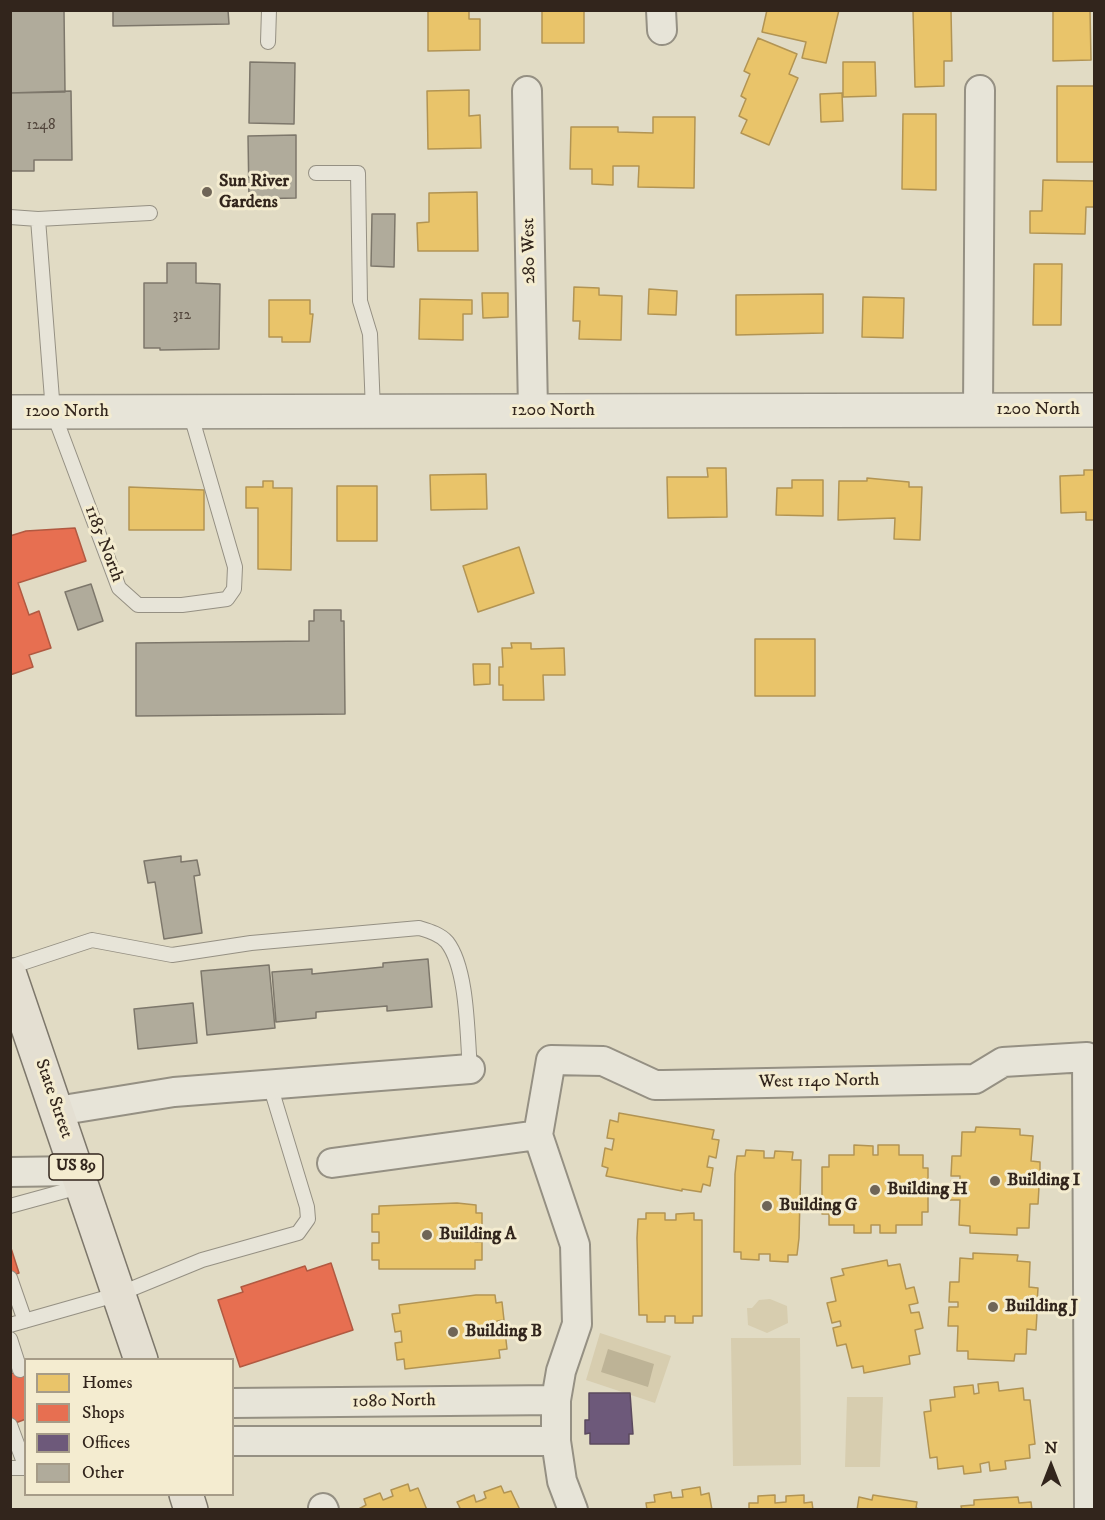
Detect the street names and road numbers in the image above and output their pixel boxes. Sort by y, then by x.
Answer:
street label: 280 West [519,218,541,284]
street label: 1200 North [996,399,1080,421]
street label: 1200 North [511,400,595,422]
street label: 1200 North [25,401,109,423]
street label: 1185 North [79,503,127,585]
street label: State Street [29,1056,77,1142]
street label: West 1140 North [758,1070,880,1094]
road number: US 89 [49,1154,103,1180]
street label: 1080 North [352,1390,436,1414]

